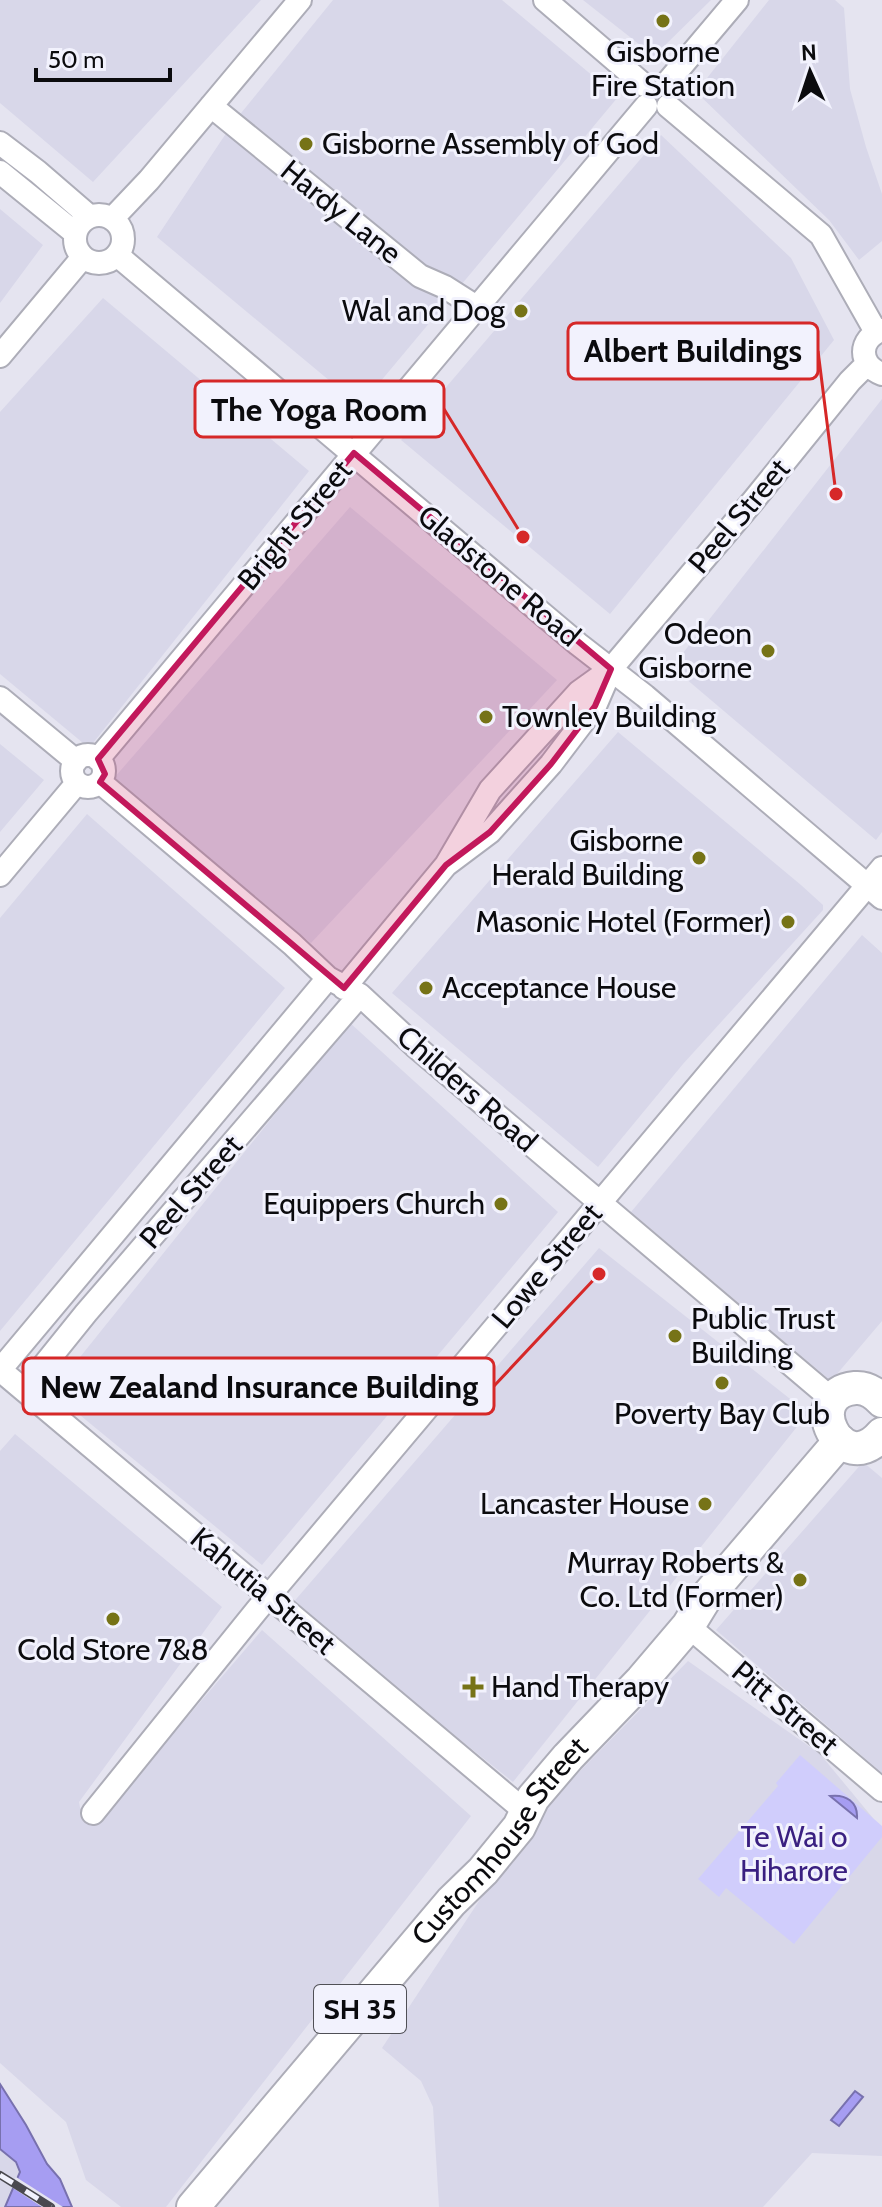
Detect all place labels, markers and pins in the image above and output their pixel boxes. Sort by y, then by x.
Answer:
marker: Gisborne Fire Station [654,12,672,30]
place label: Gisborne Fire Station [591,33,735,104]
place label: Gisborne Assembly of God [322,125,659,162]
marker: Gisborne Assembly of God [297,135,315,153]
place label: Wal and Dog [342,292,506,329]
marker: Wal and Dog [512,302,530,320]
callout: Albert Buildings [568,323,818,379]
callout: The Yoga Room [195,381,444,437]
place label: Odeon Gisborne [638,615,752,686]
marker: Odeon Gisborne [759,642,777,660]
place label: Townley Building [502,698,717,735]
marker: Townley Building [477,708,495,726]
place label: Gisborne Herald Building [491,822,684,893]
marker: Gisborne Herald Building [690,849,708,867]
place label: Masonic Hotel (Former) [476,903,772,940]
marker: Masonic Hotel (Former) [779,913,797,931]
place label: Acceptance House [442,969,676,1006]
marker: Acceptance House [417,979,435,997]
place label: Equippers Church [263,1185,485,1222]
marker: Equippers Church [492,1195,510,1213]
place label: Public Trust Building [691,1300,835,1371]
marker: Public Trust Building [666,1327,684,1345]
callout: New Zealand Insurance Building [23,1358,494,1414]
marker: Poverty Bay Club [713,1374,731,1392]
place label: Poverty Bay Club [614,1395,830,1432]
place label: Lancaster House [480,1485,689,1522]
marker: Lancaster House [696,1495,714,1513]
place label: Murray Roberts & Co. Ltd (Former) [567,1544,784,1615]
marker: Murray Roberts & Co. Ltd (Former) [791,1571,809,1589]
marker: Cold Store 7&8 [104,1610,122,1628]
place label: Cold Store 7&8 [17,1631,209,1668]
place label: Hand Therapy [491,1668,669,1705]
marker: Hand Therapy [462,1676,484,1698]

